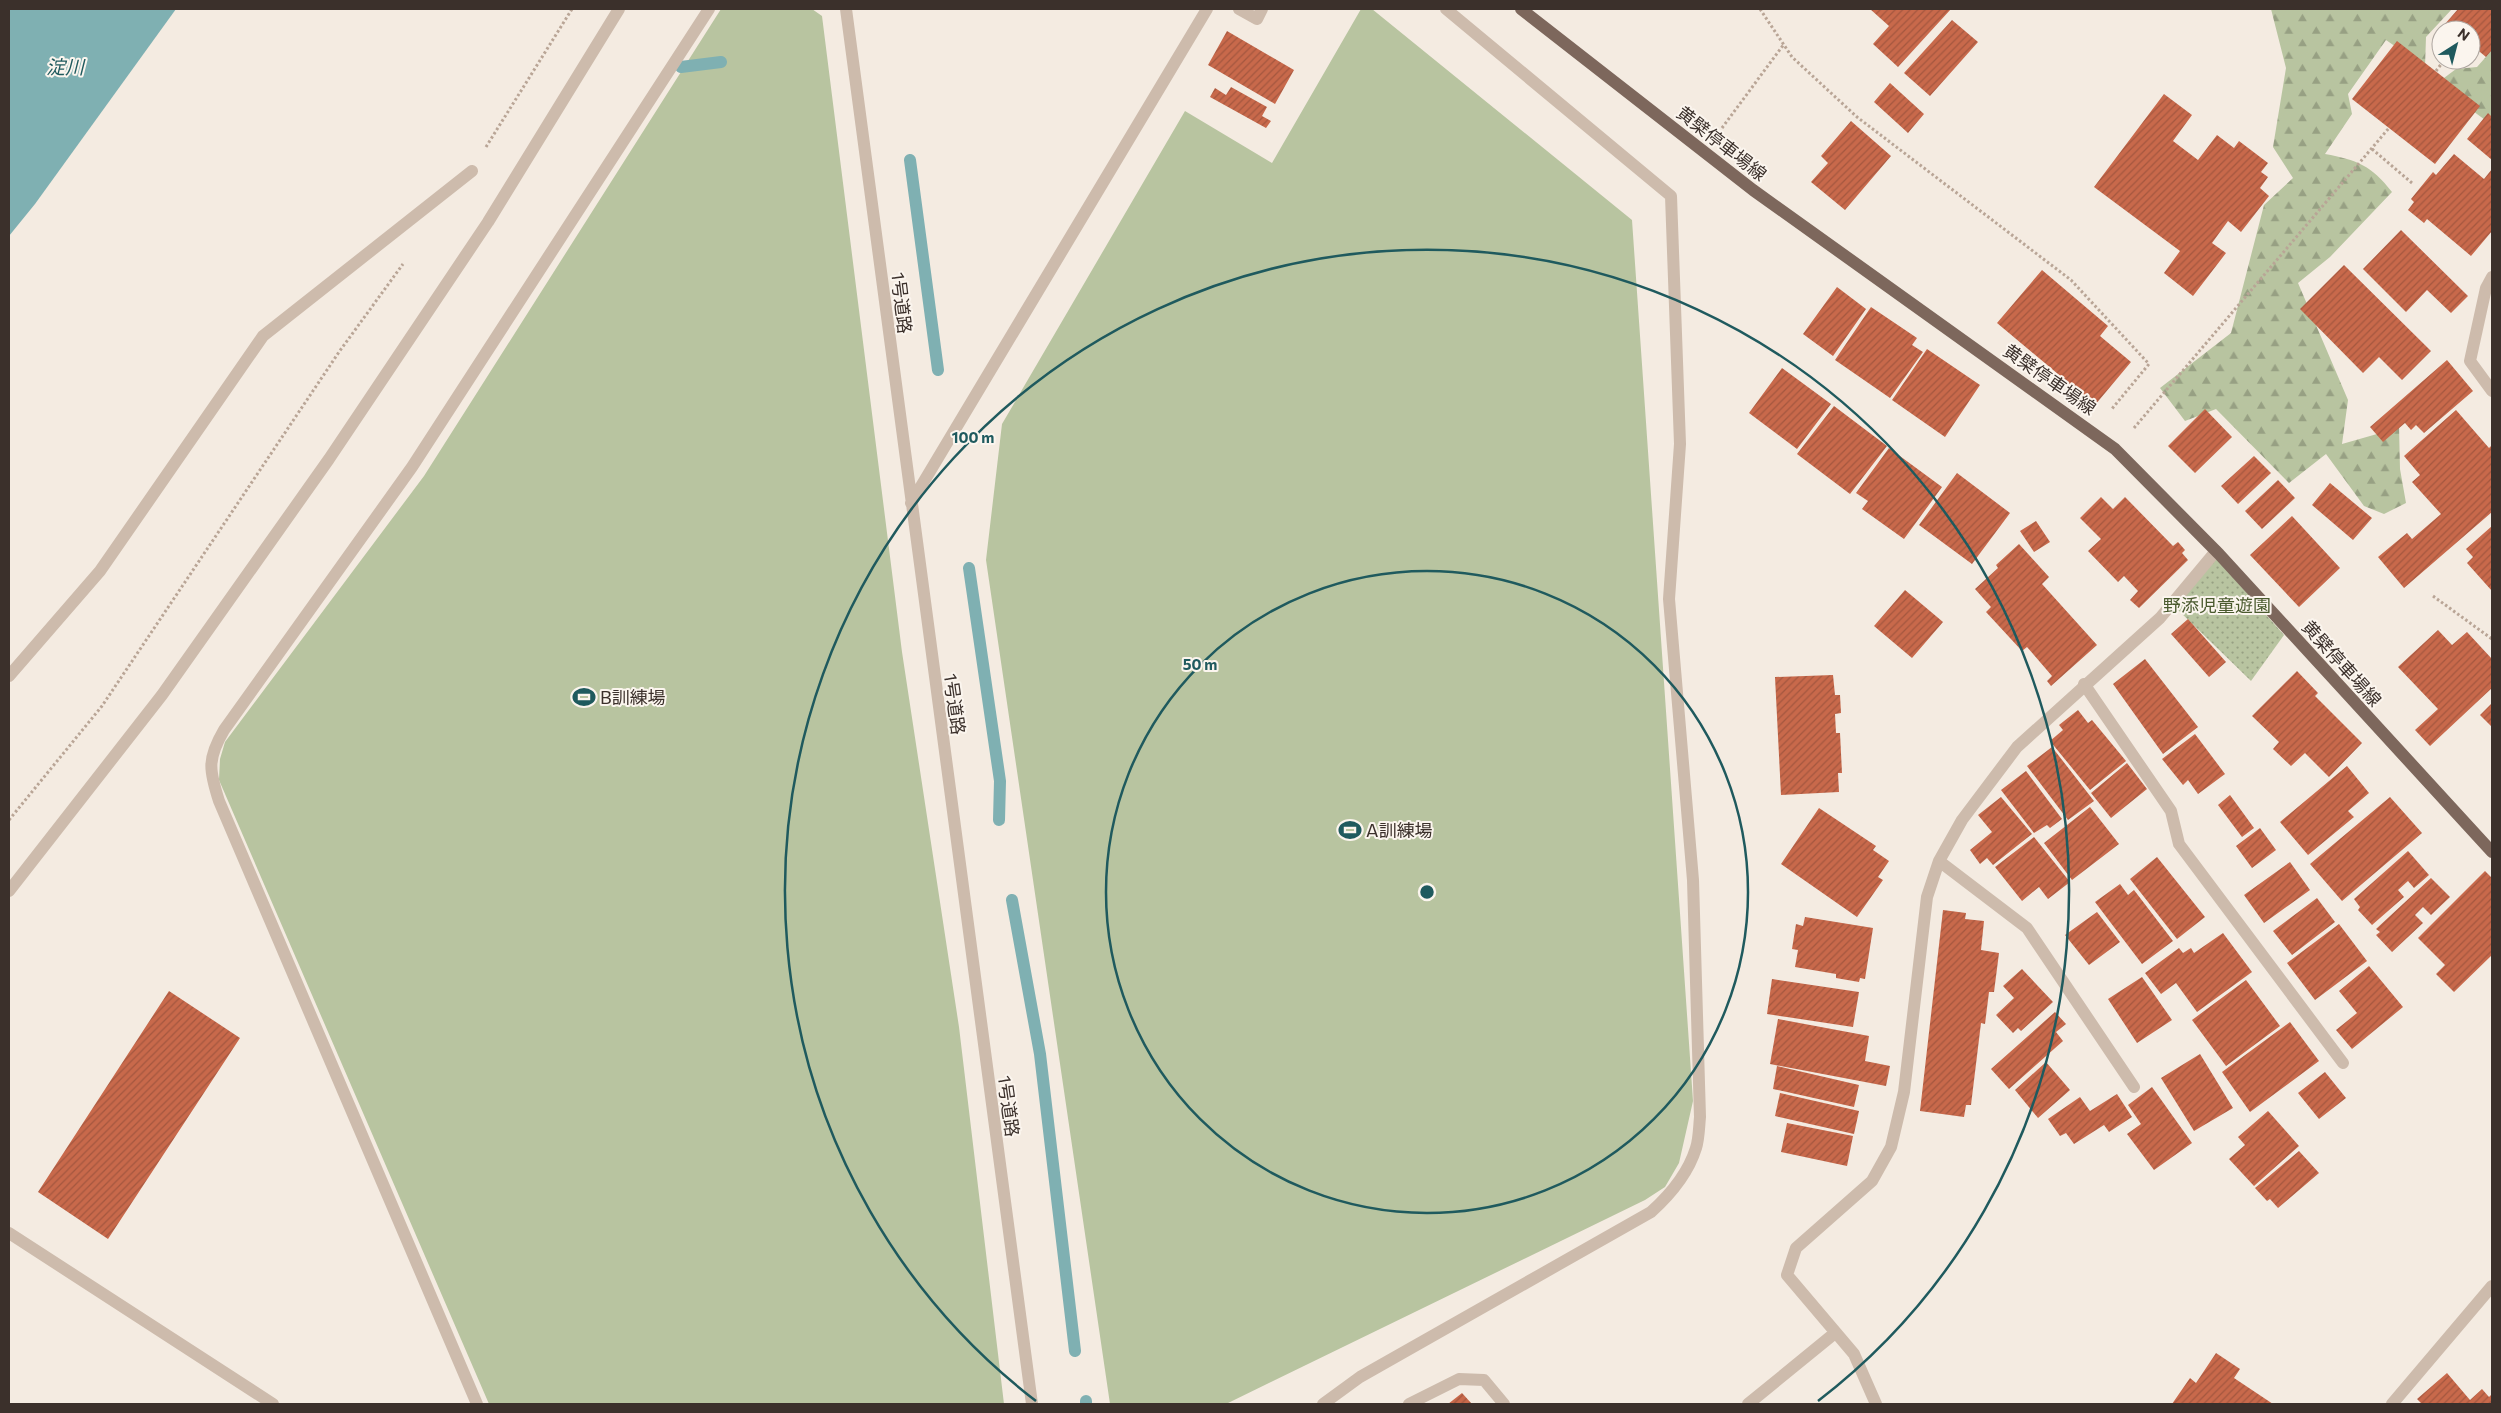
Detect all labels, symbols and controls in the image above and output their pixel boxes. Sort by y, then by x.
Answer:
north arrow [2431,20,2481,70]
text: N [2455,24,2473,44]
water label: 淀川 [46,55,86,78]
street label: 黄檗停車場線 [1673,101,1771,185]
street label: 1号道路 [887,271,917,335]
street label: 黄檗停車場線 [1999,339,2101,419]
text: 100 m [952,428,994,446]
park label: 野添児童遊園 [2163,594,2271,616]
street label: 黄檗停車場線 [2298,616,2386,710]
text: 50 m [1183,655,1217,673]
street label: 1号道路 [940,672,970,736]
sports icon: B訓練場 [571,684,597,710]
place label: B訓練場 [600,686,666,708]
sports icon: A訓練場 [1337,817,1363,843]
place label: A訓練場 [1366,819,1432,841]
centre of rings [1418,883,1436,901]
street label: 1号道路 [994,1074,1024,1138]

